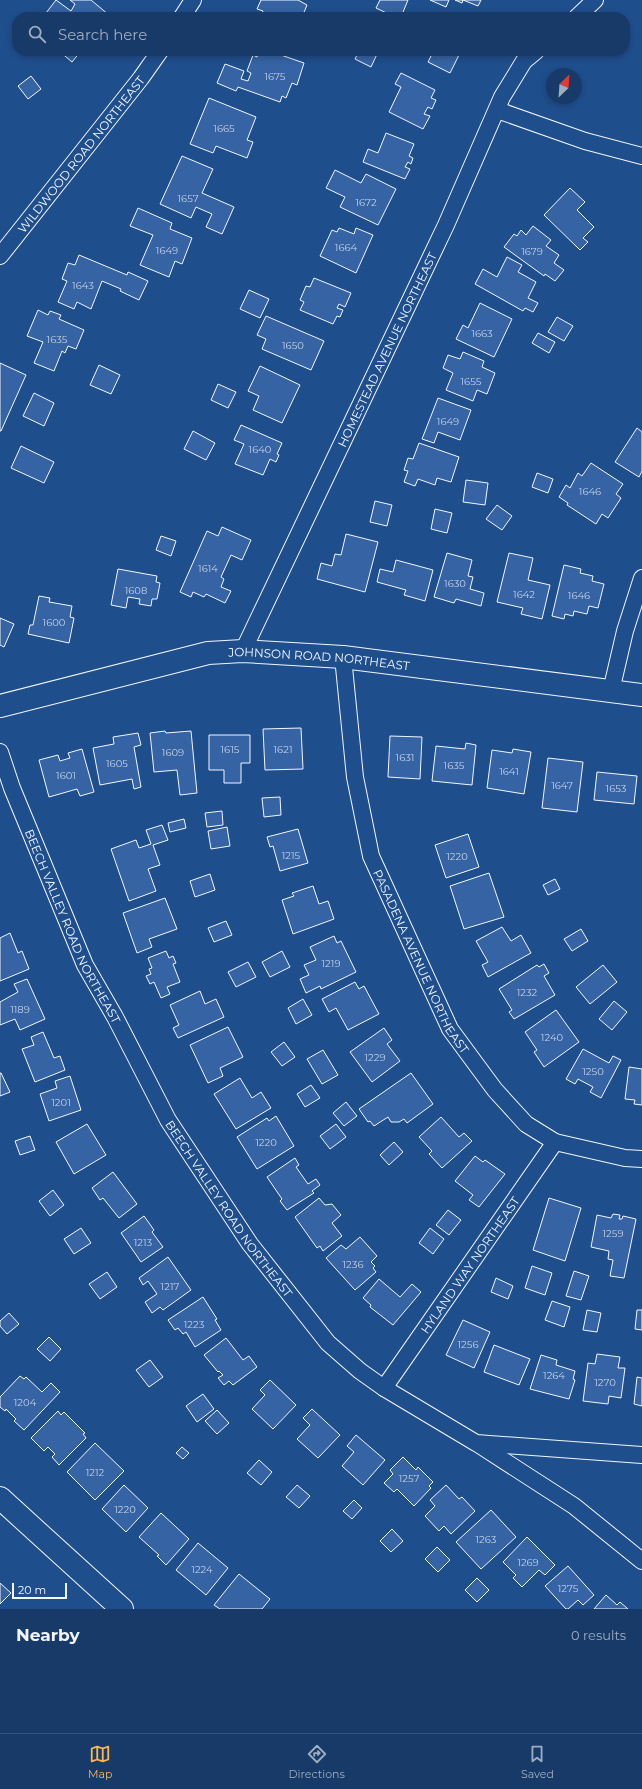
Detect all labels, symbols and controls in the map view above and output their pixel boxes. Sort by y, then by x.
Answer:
search box [12,12,630,56]
icon: search [26,23,48,45]
text: Search here [58,25,147,44]
north arrow [546,68,582,104]
house number: 1675 [265,70,286,83]
street label: WILDWOOD ROAD NORTHEAST [14,73,148,236]
house number: 1665 [213,122,235,135]
house number: 1657 [177,192,199,205]
house number: 1672 [355,196,377,209]
house number: 1664 [335,241,358,254]
house number: 1649 [156,244,178,257]
house number: 1679 [521,245,543,258]
street label: HOMESTEAD AVENUE NORTHEAST [334,250,440,449]
house number: 1643 [72,279,94,292]
house number: 1663 [471,327,493,340]
house number: 1635 [47,333,68,346]
house number: 1650 [282,339,304,352]
house number: 1655 [461,375,482,388]
house number: 1649 [437,415,459,428]
house number: 1640 [249,443,272,456]
house number: 1646 [579,485,601,498]
house number: 1614 [198,562,218,575]
house number: 1630 [444,577,466,590]
house number: 1608 [125,584,147,597]
house number: 1642 [513,588,535,601]
house number: 1646 [568,589,590,602]
house number: 1600 [43,616,66,629]
street label: JOHNSON ROAD NORTHEAST [227,643,411,673]
house number: 1615 [221,743,240,756]
house number: 1621 [274,743,293,756]
house number: 1609 [162,746,184,759]
house number: 1631 [396,751,414,764]
house number: 1605 [106,757,128,770]
house number: 1635 [444,759,465,772]
house number: 1641 [499,765,519,778]
house number: 1601 [56,769,76,782]
house number: 1647 [551,779,573,792]
house number: 1653 [606,782,627,795]
street label: BEECH VALLEY ROAD NORTHEAST [22,827,124,1026]
house number: 1215 [282,849,301,862]
house number: 1220 [446,850,468,863]
street label: PASADENA AVENUE NORTHEAST [371,867,473,1056]
house number: 1219 [322,957,341,970]
house number: 1232 [517,986,538,999]
house number: 1189 [10,1003,30,1016]
house number: 1240 [541,1031,564,1044]
house number: 1229 [364,1051,386,1064]
house number: 1250 [582,1065,604,1078]
house number: 1201 [51,1096,71,1109]
street label: BEECH VALLEY ROAD NORTHEAST [163,1117,296,1300]
house number: 1220 [255,1136,277,1149]
street label: HYLAND WAY NORTHEAST [417,1193,522,1336]
house number: 1259 [602,1227,624,1240]
house number: 1213 [134,1236,153,1249]
house number: 1236 [342,1258,364,1271]
house number: 1217 [161,1280,180,1293]
house number: 1223 [184,1318,205,1331]
house number: 1256 [457,1338,479,1351]
house number: 1264 [543,1369,565,1382]
house number: 1270 [594,1376,616,1389]
house number: 1204 [14,1396,37,1409]
house number: 1212 [86,1466,105,1479]
house number: 1257 [399,1472,419,1485]
house number: 1220 [114,1503,136,1516]
house number: 1263 [476,1533,497,1546]
house number: 1269 [517,1556,539,1569]
house number: 1224 [191,1563,213,1576]
scale bar [12,1581,67,1600]
house number: 1275 [558,1582,579,1595]
text: 20 m [18,1583,46,1597]
text: Nearby [16,1625,80,1645]
text: 0 results [571,1627,626,1643]
tab: Map [88,1743,112,1781]
tab: Directions [289,1743,345,1781]
tab: Saved [521,1743,554,1781]

